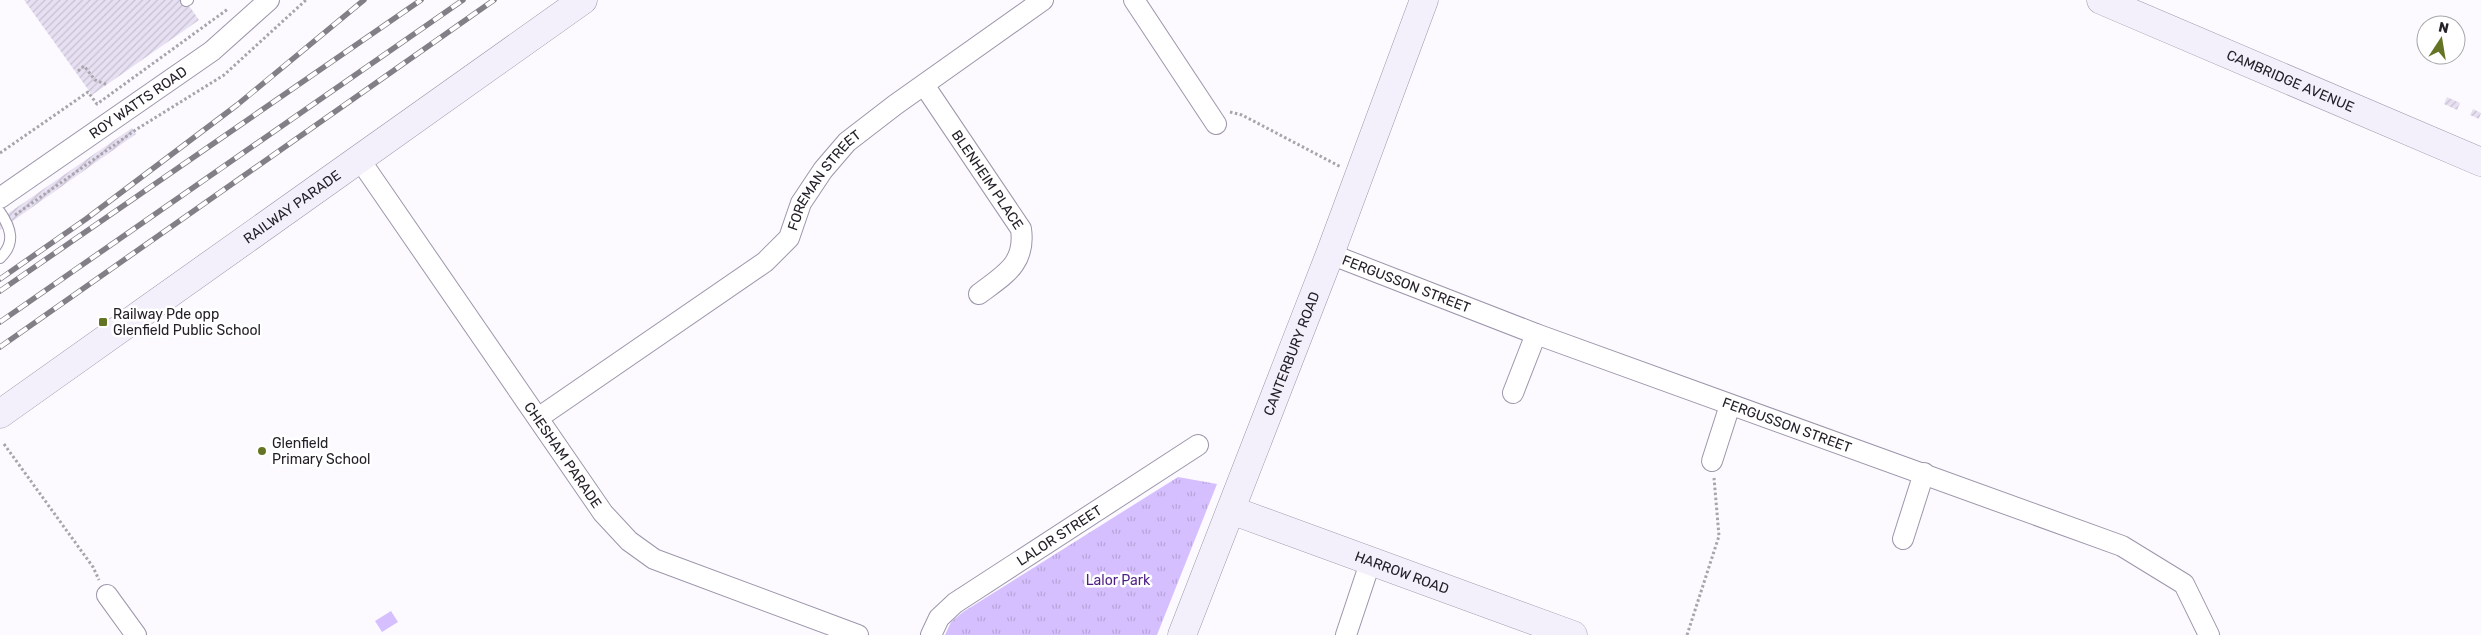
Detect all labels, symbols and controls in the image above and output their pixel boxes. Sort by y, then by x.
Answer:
north arrow [2416,15,2466,65]
text: N [2437,18,2450,37]
street label: CAMBRIDGE AVENUE [2224,47,2357,116]
street label: ROY WATTS ROAD [86,63,190,142]
street label: FOREMAN STREET [784,126,864,233]
street label: BLENHEIM PLACE [948,127,1027,233]
street label: RAILWAY PARADE [240,167,344,248]
street label: FERGUSSON STREET [1340,252,1473,317]
street label: CANTERBURY ROAD [1260,289,1324,418]
place label: Railway Pde opp Glenfield Public School [113,306,261,339]
marker: Railway Pde opp Glenfield Public School [97,316,109,328]
street label: FERGUSSON STREET [1720,394,1854,456]
street label: CHESHAM PARADE [520,399,605,511]
place label: Glenfield Primary School [272,435,370,468]
marker: Glenfield Primary School [256,445,268,457]
street label: LALOR STREET [1014,502,1105,570]
street label: HARROW ROAD [1352,548,1451,598]
park label: Lalor Park [1086,572,1151,589]

